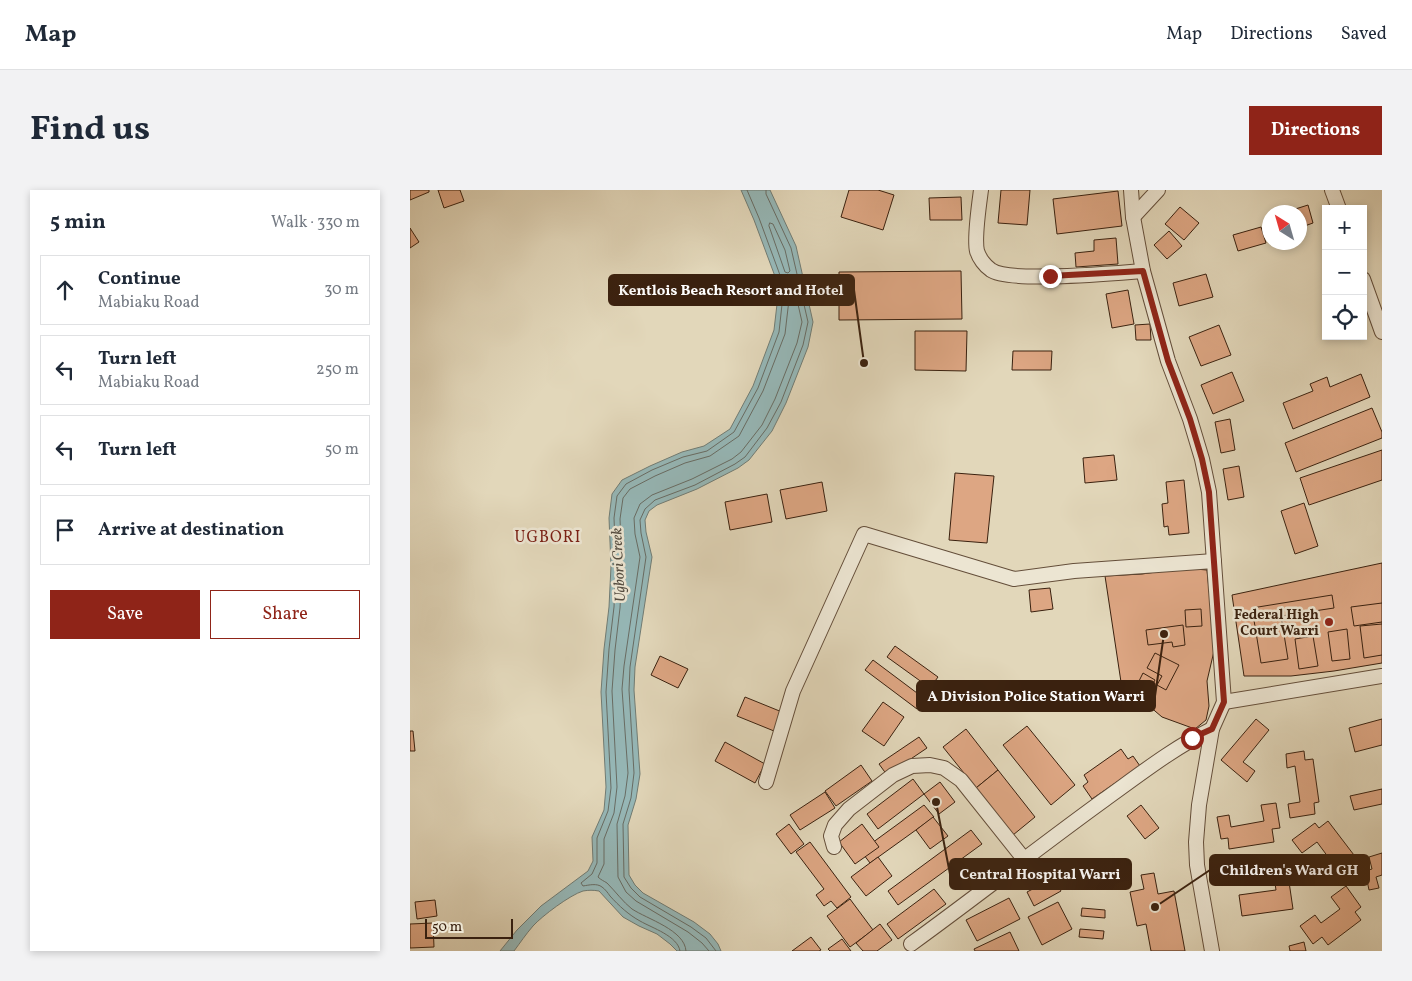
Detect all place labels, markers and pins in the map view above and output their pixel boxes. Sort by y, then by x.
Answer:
callout: Kentlois Beach Resort and Hotel [609,275,854,305]
place label: Federal High Court Warri [1234,606,1319,641]
marker: Federal High Court Warri [1323,616,1335,628]
callout: A Division Police Station Warri [917,681,1155,711]
callout: Children's Ward GH [1210,855,1369,885]
callout: Central Hospital Warri [950,859,1131,889]

